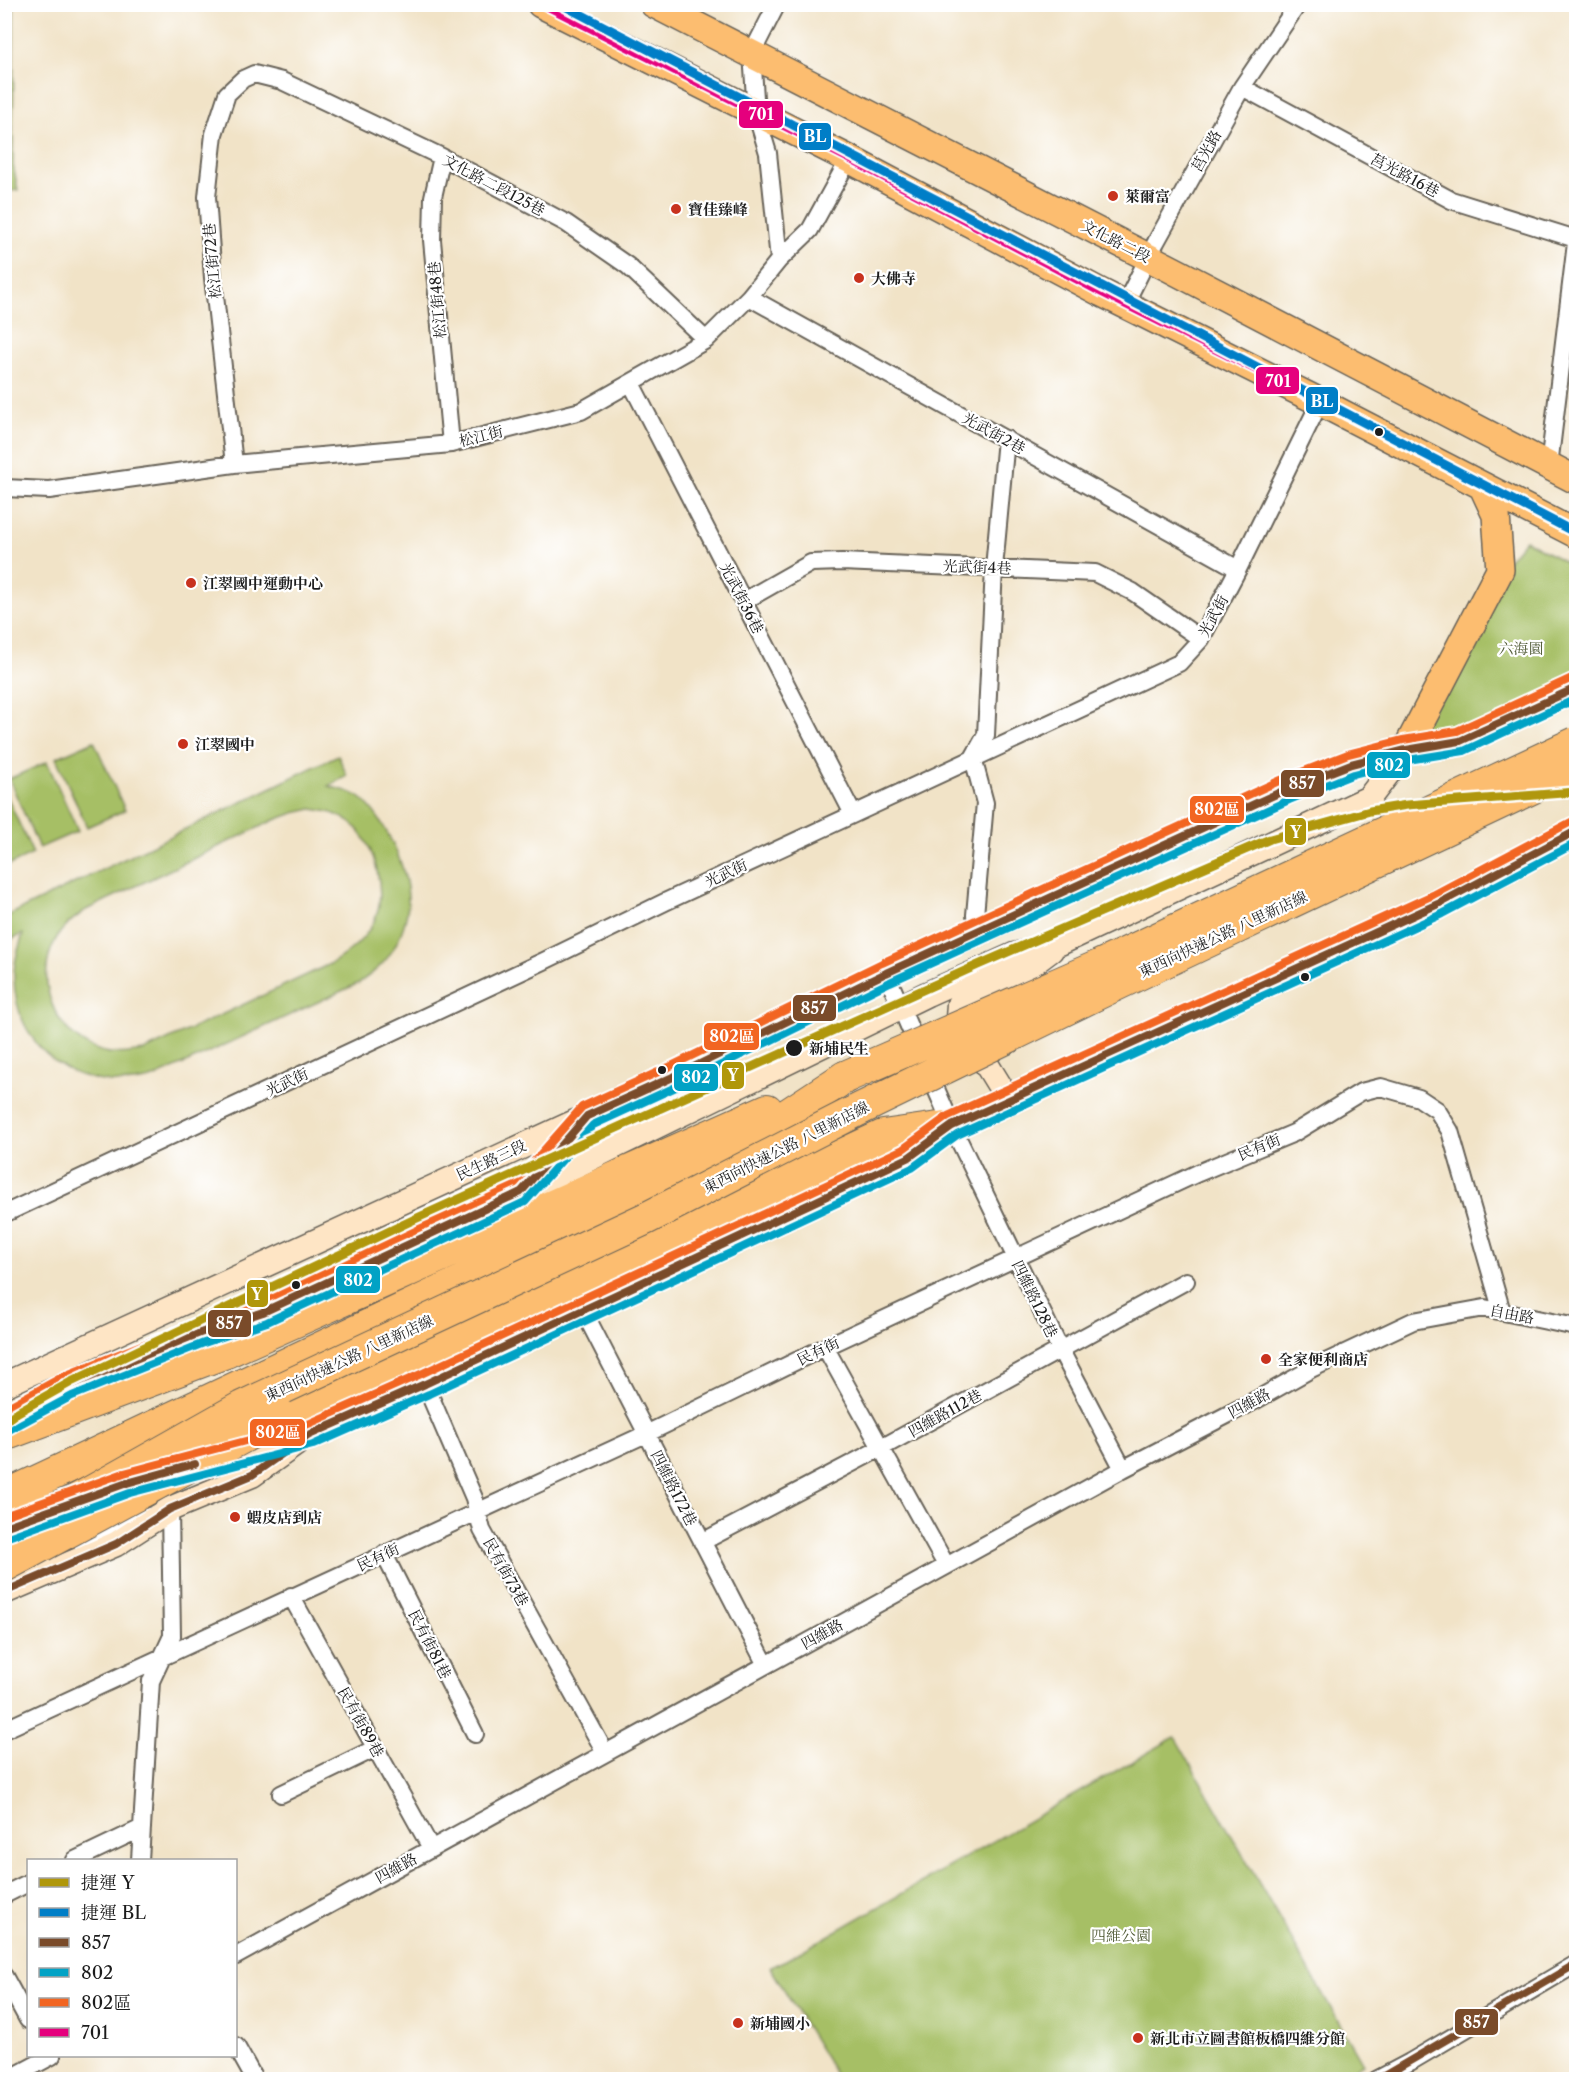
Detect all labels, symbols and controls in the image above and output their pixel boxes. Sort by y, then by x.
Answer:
line badge: 701 [738,100,784,129]
text: 701 [748,104,775,124]
line badge: BL [798,122,832,151]
text: BL [804,126,826,146]
street label: 莒光路 [1187,127,1225,175]
street label: 莒光路16巷 [1367,149,1443,201]
street label: 文化路二段125巷 [440,150,548,220]
place label: 萊爾富 [1125,187,1170,206]
marker: 萊爾富 [1106,189,1120,203]
place label: 寶佳臻峰 [688,200,748,219]
marker: 寶佳臻峰 [669,202,683,216]
street label: 文化路二段 [1078,216,1154,266]
street label: 松江街72巷 [199,222,225,300]
street label: 松江街48巷 [424,261,450,339]
place label: 大佛寺 [871,269,916,288]
marker: 大佛寺 [852,271,866,285]
line badge: 701 [1255,366,1300,395]
text: 701 [1265,371,1292,391]
line badge: BL [1305,386,1339,415]
text: BL [1311,391,1333,411]
street label: 光武街2巷 [959,408,1029,458]
street label: 松江街 [457,421,505,451]
unlabelled marker [1373,426,1385,438]
street label: 光武街4巷 [942,556,1012,578]
street label: 光武街36巷 [716,559,768,637]
place label: 江翠國中運動中心 [203,574,323,593]
marker: 江翠國中運動中心 [184,576,198,590]
street label: 光武街 [1194,592,1232,640]
park label: 六海園 [1498,639,1544,658]
place label: 江翠國中 [195,735,255,754]
marker: 江翠國中 [176,737,190,751]
line badge: 802 [1366,751,1411,779]
text: 802 [1374,755,1404,775]
line badge: 857 [1280,769,1325,798]
text: 857 [1288,773,1316,793]
line badge: 802區 [1189,795,1245,824]
text: 802區 [1194,799,1240,819]
line badge: Y [1284,817,1307,846]
text: Y [1289,822,1303,842]
street label: 光武街 [702,855,750,891]
street label: 東西向快速公路 八里新店線 [1136,887,1310,981]
unlabelled marker [1299,971,1311,983]
line badge: 857 [792,994,837,1022]
text: 857 [800,998,828,1018]
line badge: 802區 [703,1022,760,1051]
text: 802區 [709,1026,755,1046]
marker: 新埔民生 [784,1038,804,1058]
place label: 新埔民生 [809,1039,869,1058]
line badge: Y [721,1061,745,1090]
line badge: 802 [673,1063,719,1092]
street label: 光武街 [263,1064,311,1100]
unlabelled marker [656,1064,668,1076]
text: Y [726,1065,740,1085]
text: 802 [681,1067,711,1087]
street label: 東西向快速公路 八里新店線 [700,1097,872,1197]
street label: 民有街 [1235,1129,1283,1165]
street label: 民生路三段 [453,1136,529,1184]
street label: 四維路128巷 [1008,1257,1062,1341]
line badge: 802 [335,1265,381,1294]
text: 802 [343,1270,373,1290]
line badge: Y [246,1279,269,1308]
unlabelled marker [290,1279,302,1291]
text: Y [250,1284,264,1304]
street label: 自由路 [1488,1300,1536,1328]
line badge: 857 [207,1309,252,1338]
street label: 東西向快速公路 八里新店線 [262,1311,436,1405]
text: 857 [215,1313,243,1333]
street label: 民有街 [794,1333,842,1369]
place label: 全家便利商店 [1278,1350,1368,1369]
marker: 全家便利商店 [1259,1352,1273,1366]
street label: 四維路 [1225,1384,1273,1422]
street label: 四維路112巷 [905,1385,985,1441]
line badge: 802區 [249,1418,306,1447]
text: 802區 [255,1422,301,1442]
street label: 四維路172巷 [647,1447,701,1529]
place label: 蝦皮店到店 [247,1508,322,1527]
marker: 蝦皮店到店 [228,1510,242,1524]
street label: 民有街73巷 [479,1534,533,1610]
street label: 民有街 [354,1539,402,1575]
street label: 民有街81巷 [404,1606,456,1682]
street label: 四維路 [798,1615,846,1653]
street label: 民有街89巷 [334,1683,388,1761]
street label: 四維路 [372,1849,420,1887]
legend [27,1859,237,2057]
text: 捷運 Y [81,1872,136,1894]
text: 捷運 BL [81,1902,146,1924]
park label: 四維公園 [1091,1926,1151,1945]
text: 857 [81,1932,110,1954]
text: 802 [81,1962,113,1984]
text: 802區 [81,1992,131,2014]
line badge: 857 [1454,2008,1499,2036]
text: 857 [1462,2012,1490,2032]
place label: 新埔國小 [750,2014,810,2033]
marker: 新埔國小 [731,2016,745,2030]
text: 701 [81,2022,109,2044]
place label: 新北市立圖書館板橋四維分館 [1150,2029,1345,2048]
marker: 新北市立圖書館板橋四維分館 [1131,2031,1145,2045]

